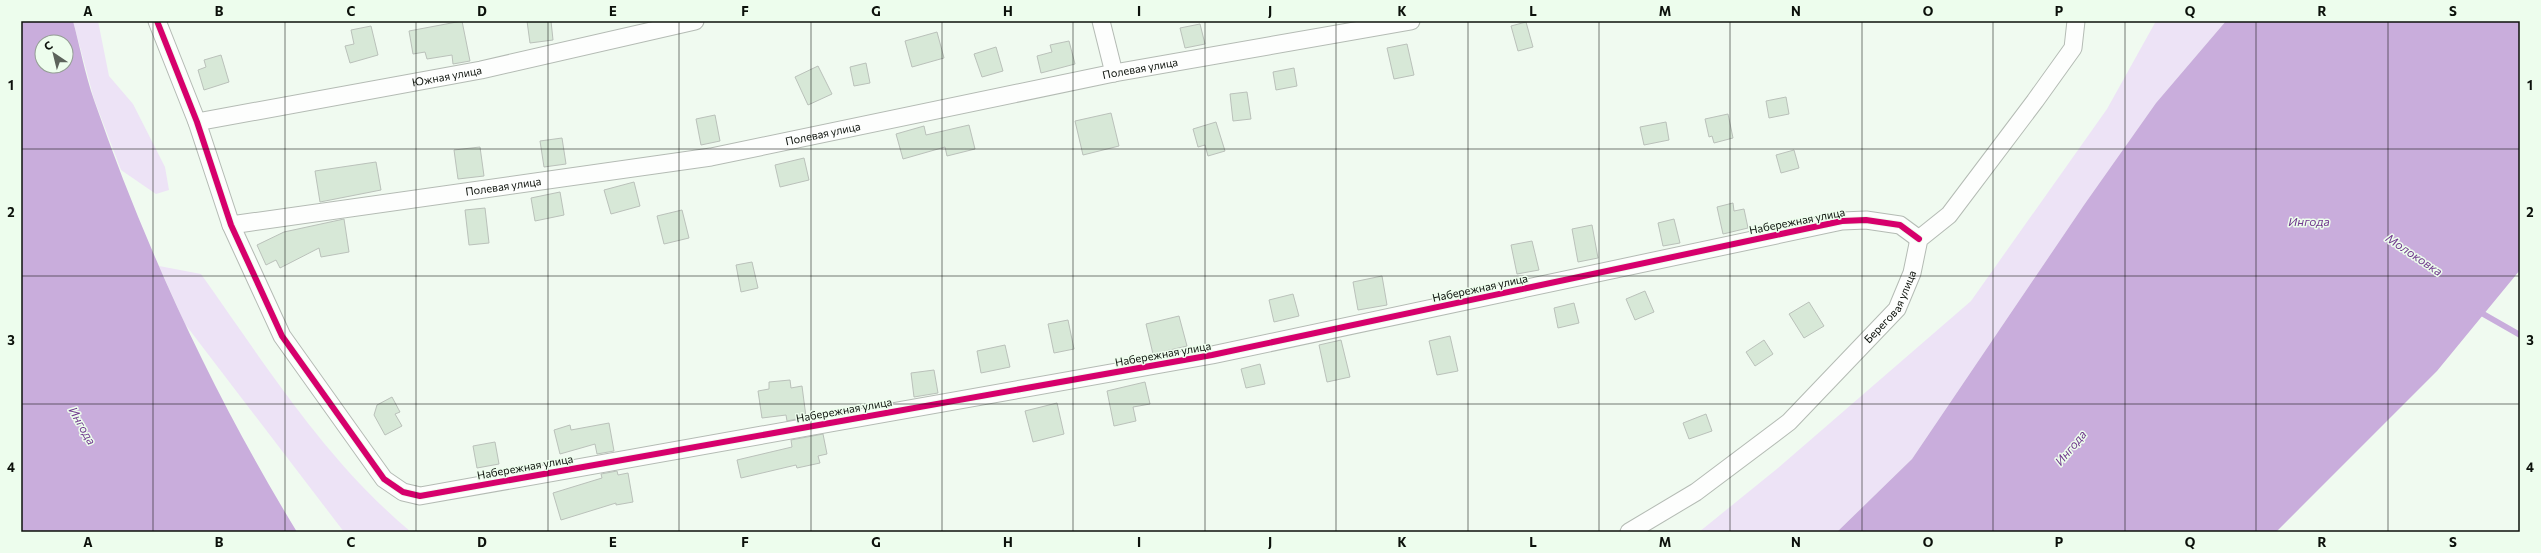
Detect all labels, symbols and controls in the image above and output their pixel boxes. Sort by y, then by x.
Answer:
text: A [83,3,93,19]
text: B [215,3,224,19]
text: C [347,3,356,19]
text: D [477,3,487,19]
text: E [609,3,617,19]
text: F [741,3,749,19]
text: G [871,3,881,19]
text: H [1003,3,1013,19]
text: I [1137,3,1141,19]
text: J [1268,3,1272,19]
text: K [1397,3,1407,19]
text: L [1529,3,1537,19]
text: M [1659,3,1671,19]
text: N [1791,3,1801,19]
text: O [1923,3,1934,19]
text: P [2055,3,2064,19]
text: Q [2185,3,2196,19]
text: R [2318,3,2327,19]
text: S [2449,3,2457,19]
north arrow [34,34,74,74]
text: С [41,38,55,53]
street label: Полевая улица [1101,55,1179,81]
street label: Южная улица [411,63,483,89]
text: 1 [8,77,14,93]
text: 1 [2527,77,2533,93]
street label: Полевая улица [784,119,861,147]
street label: Полевая улица [464,174,542,198]
text: 2 [7,204,15,220]
text: 2 [2526,204,2534,220]
street label: Набережная улица [1748,205,1846,236]
water label: Ингода [2288,214,2330,228]
water label: Молоковка [2384,230,2445,278]
street label: Береговая улица [1861,268,1918,345]
street label: Набережная улица [1431,271,1529,304]
text: 3 [7,332,15,348]
text: 3 [2526,332,2534,348]
street label: Набережная улица [1114,339,1212,368]
street label: Набережная улица [795,395,893,424]
water label: Ингода [66,404,99,447]
water label: Ингода [2052,427,2089,468]
street label: Набережная улица [476,452,574,481]
text: 4 [7,459,15,475]
text: 4 [2526,459,2534,475]
text: A [83,534,93,550]
text: B [215,534,224,550]
text: C [347,534,356,550]
text: D [477,534,487,550]
text: E [609,534,617,550]
text: F [741,534,749,550]
text: G [871,534,881,550]
text: H [1003,534,1013,550]
text: I [1137,534,1141,550]
text: J [1268,534,1272,550]
text: K [1397,534,1407,550]
text: L [1529,534,1537,550]
text: M [1659,534,1671,550]
text: N [1791,534,1801,550]
text: O [1923,534,1934,550]
text: P [2055,534,2064,550]
text: Q [2185,534,2196,550]
text: R [2318,534,2327,550]
text: S [2449,534,2457,550]

